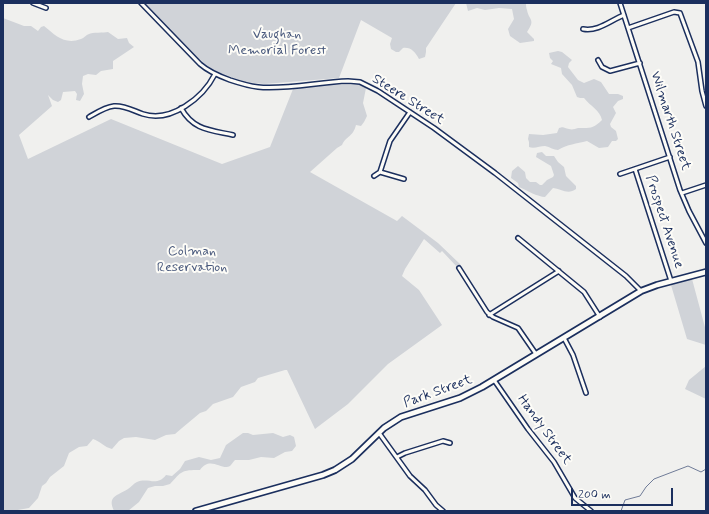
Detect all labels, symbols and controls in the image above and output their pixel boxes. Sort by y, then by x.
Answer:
park label: Vaughan Memorial Forest [228,27,326,60]
street label: Wilmarth Street [646,69,694,173]
street label: Steere Street [369,71,447,129]
street label: Prospect Avenue [641,173,687,271]
park label: Colman Reservation [157,244,227,276]
street label: Park Street [401,372,475,412]
street label: Handy Street [513,392,575,468]
scale bar [573,480,675,506]
text: 200 m [578,487,611,503]

